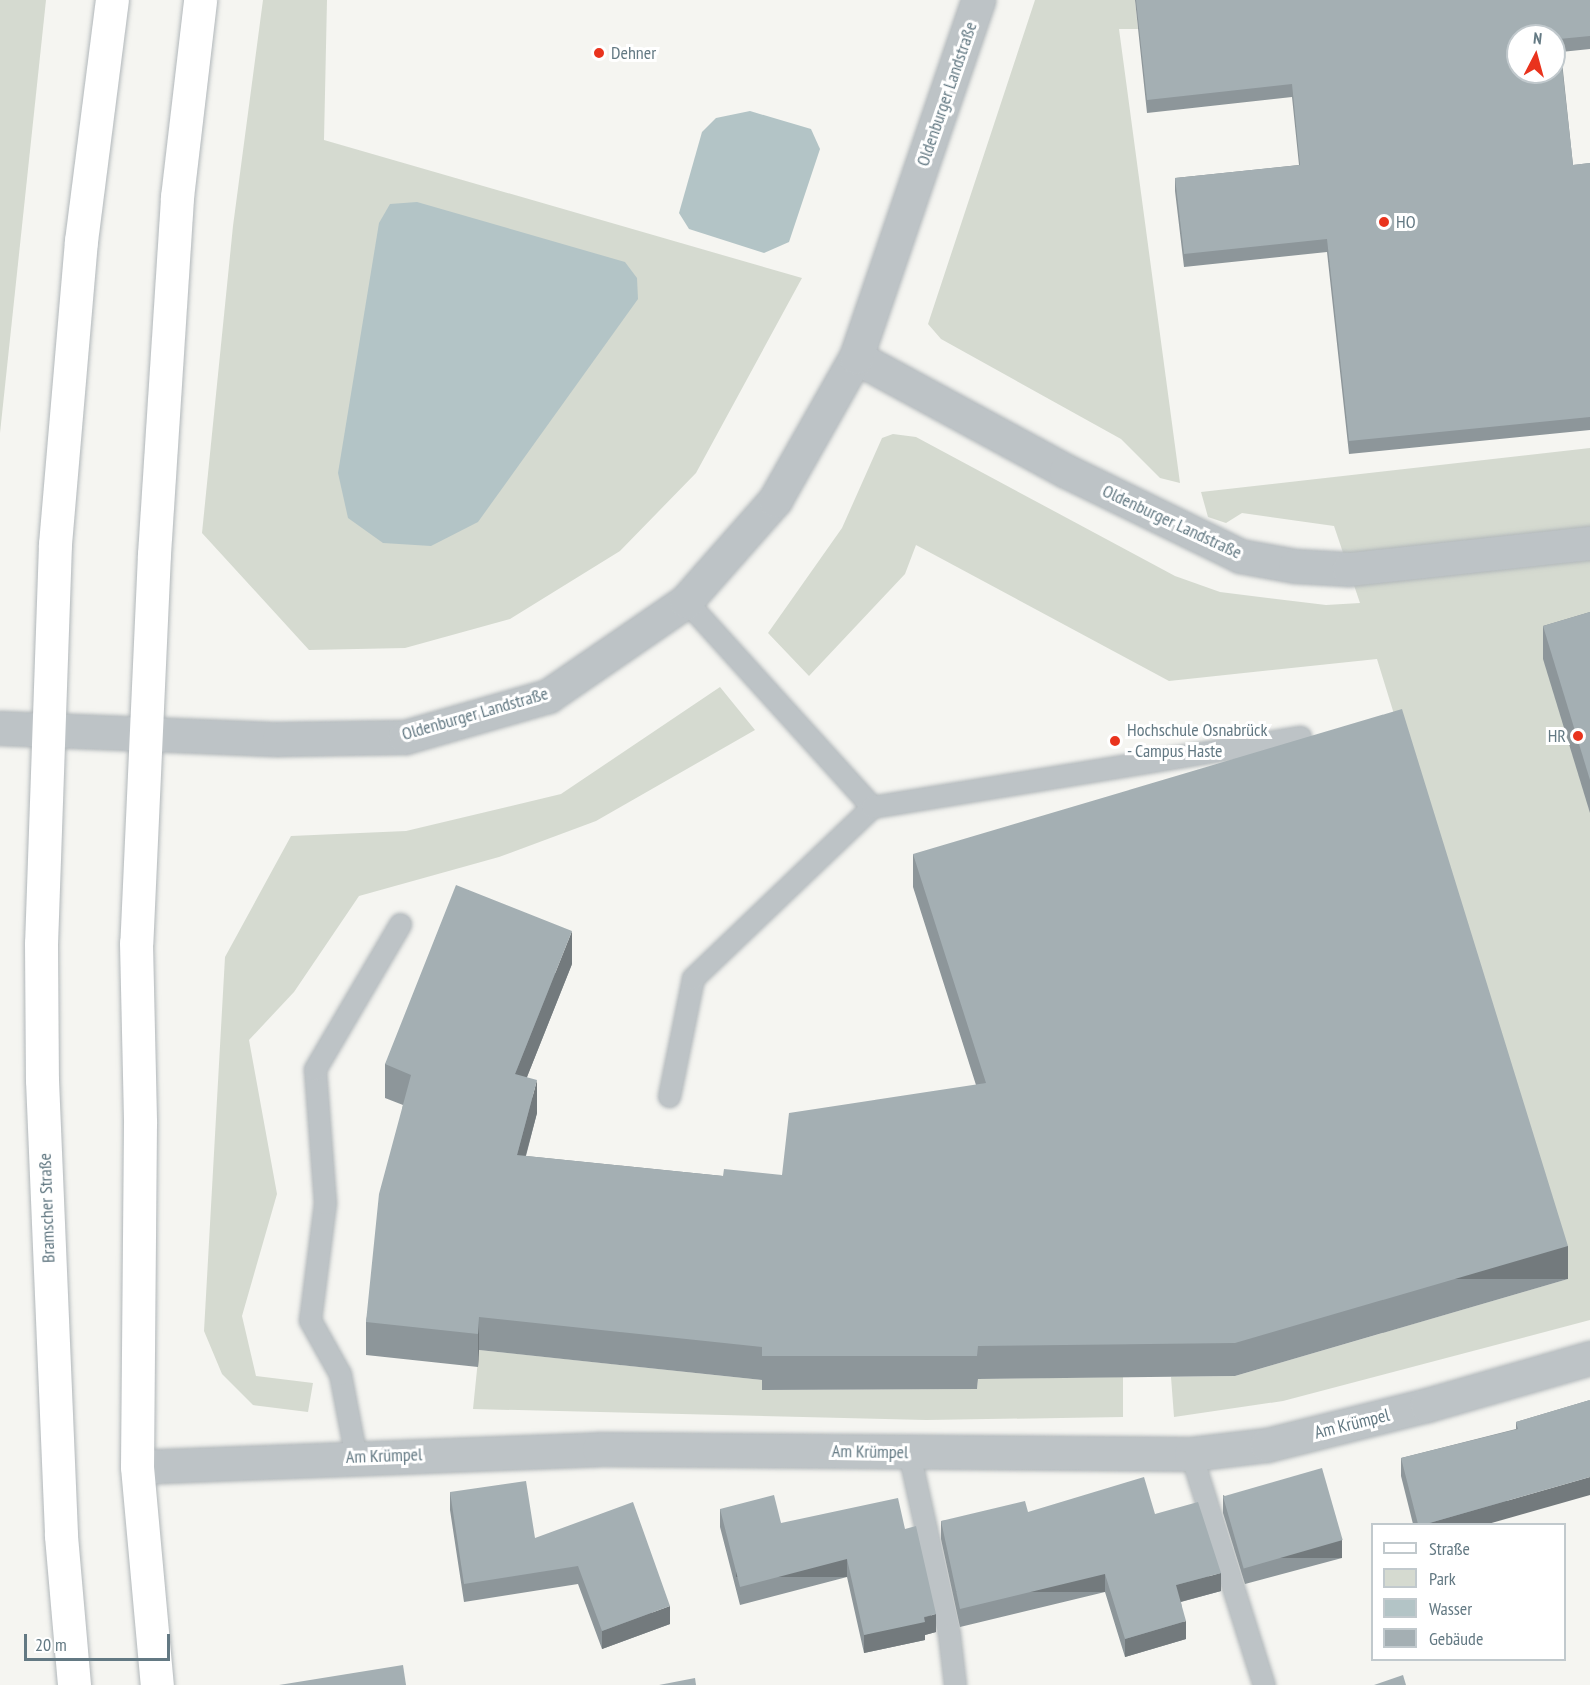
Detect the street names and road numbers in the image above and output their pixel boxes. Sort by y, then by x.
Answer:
street label: Oldenburger Landstraße [912,19,982,169]
street label: Oldenburger Landstraße [1099,480,1245,564]
street label: Oldenburger Landstraße [399,683,551,745]
street label: Bramscher Straße [34,1153,60,1263]
street label: Am Krümpel [1312,1404,1392,1444]
street label: Am Krümpel [832,1441,908,1463]
street label: Am Krümpel [345,1444,423,1468]

